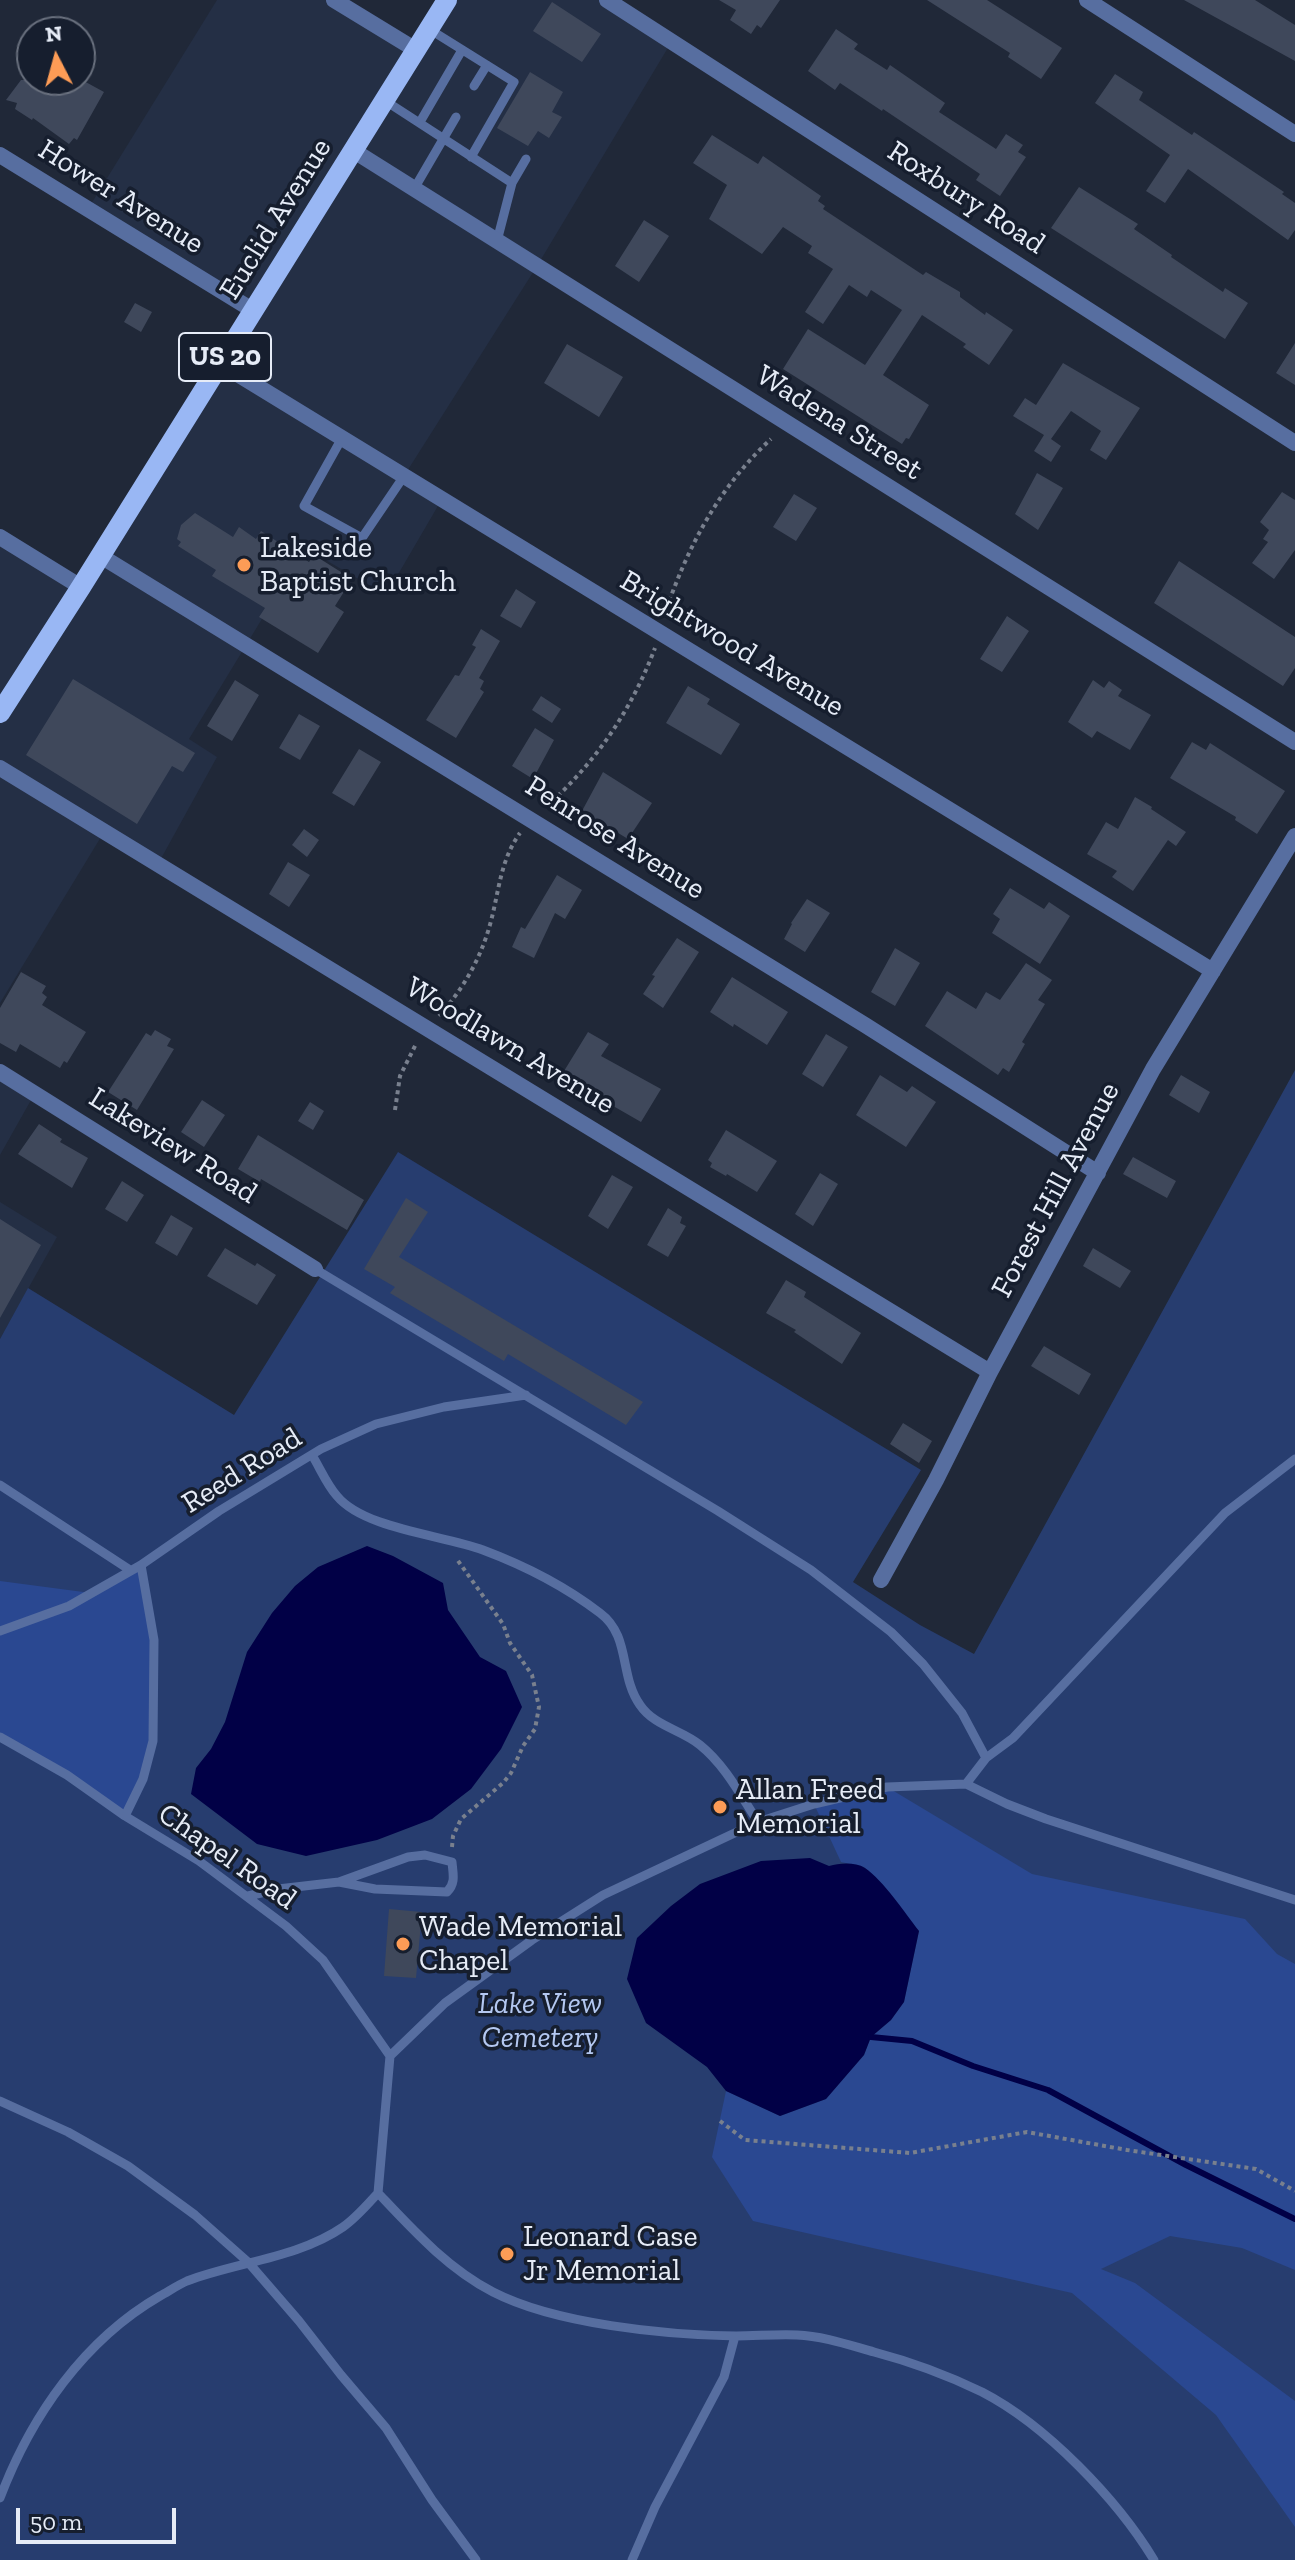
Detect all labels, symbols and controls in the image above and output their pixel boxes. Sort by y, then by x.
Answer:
north arrow [16,16,96,96]
text: N [44,19,63,48]
street label: Hower Avenue [32,132,210,262]
street label: Euclid Avenue [212,132,340,306]
street label: Roxbury Road [881,134,1051,262]
road number: US 20 [179,333,271,381]
street label: Wadena Street [749,358,929,488]
place label: Lakeside Baptist Church [260,530,456,600]
marker: Lakeside Baptist Church [235,556,253,574]
street label: Brightwood Avenue [613,563,851,725]
street label: Penrose Avenue [519,768,711,908]
street label: Woodlawn Avenue [399,969,621,1123]
street label: Forest Hill Avenue [984,1076,1128,1304]
street label: Lakeview Road [82,1080,264,1212]
street label: Reed Road [176,1420,308,1522]
place label: Allan Freed Memorial [736,1772,884,1842]
street label: Chapel Road [151,1796,303,1918]
marker: Allan Freed Memorial [711,1798,729,1816]
place label: Wade Memorial Chapel [419,1909,622,1980]
marker: Wade Memorial Chapel [394,1935,412,1953]
park label: Lake View Cemetery [478,1986,602,2056]
place label: Leonard Case Jr Memorial [523,2219,698,2290]
marker: Leonard Case Jr Memorial [498,2245,516,2263]
scale bar [20,2492,180,2542]
text: 50 m [30,2507,82,2536]

